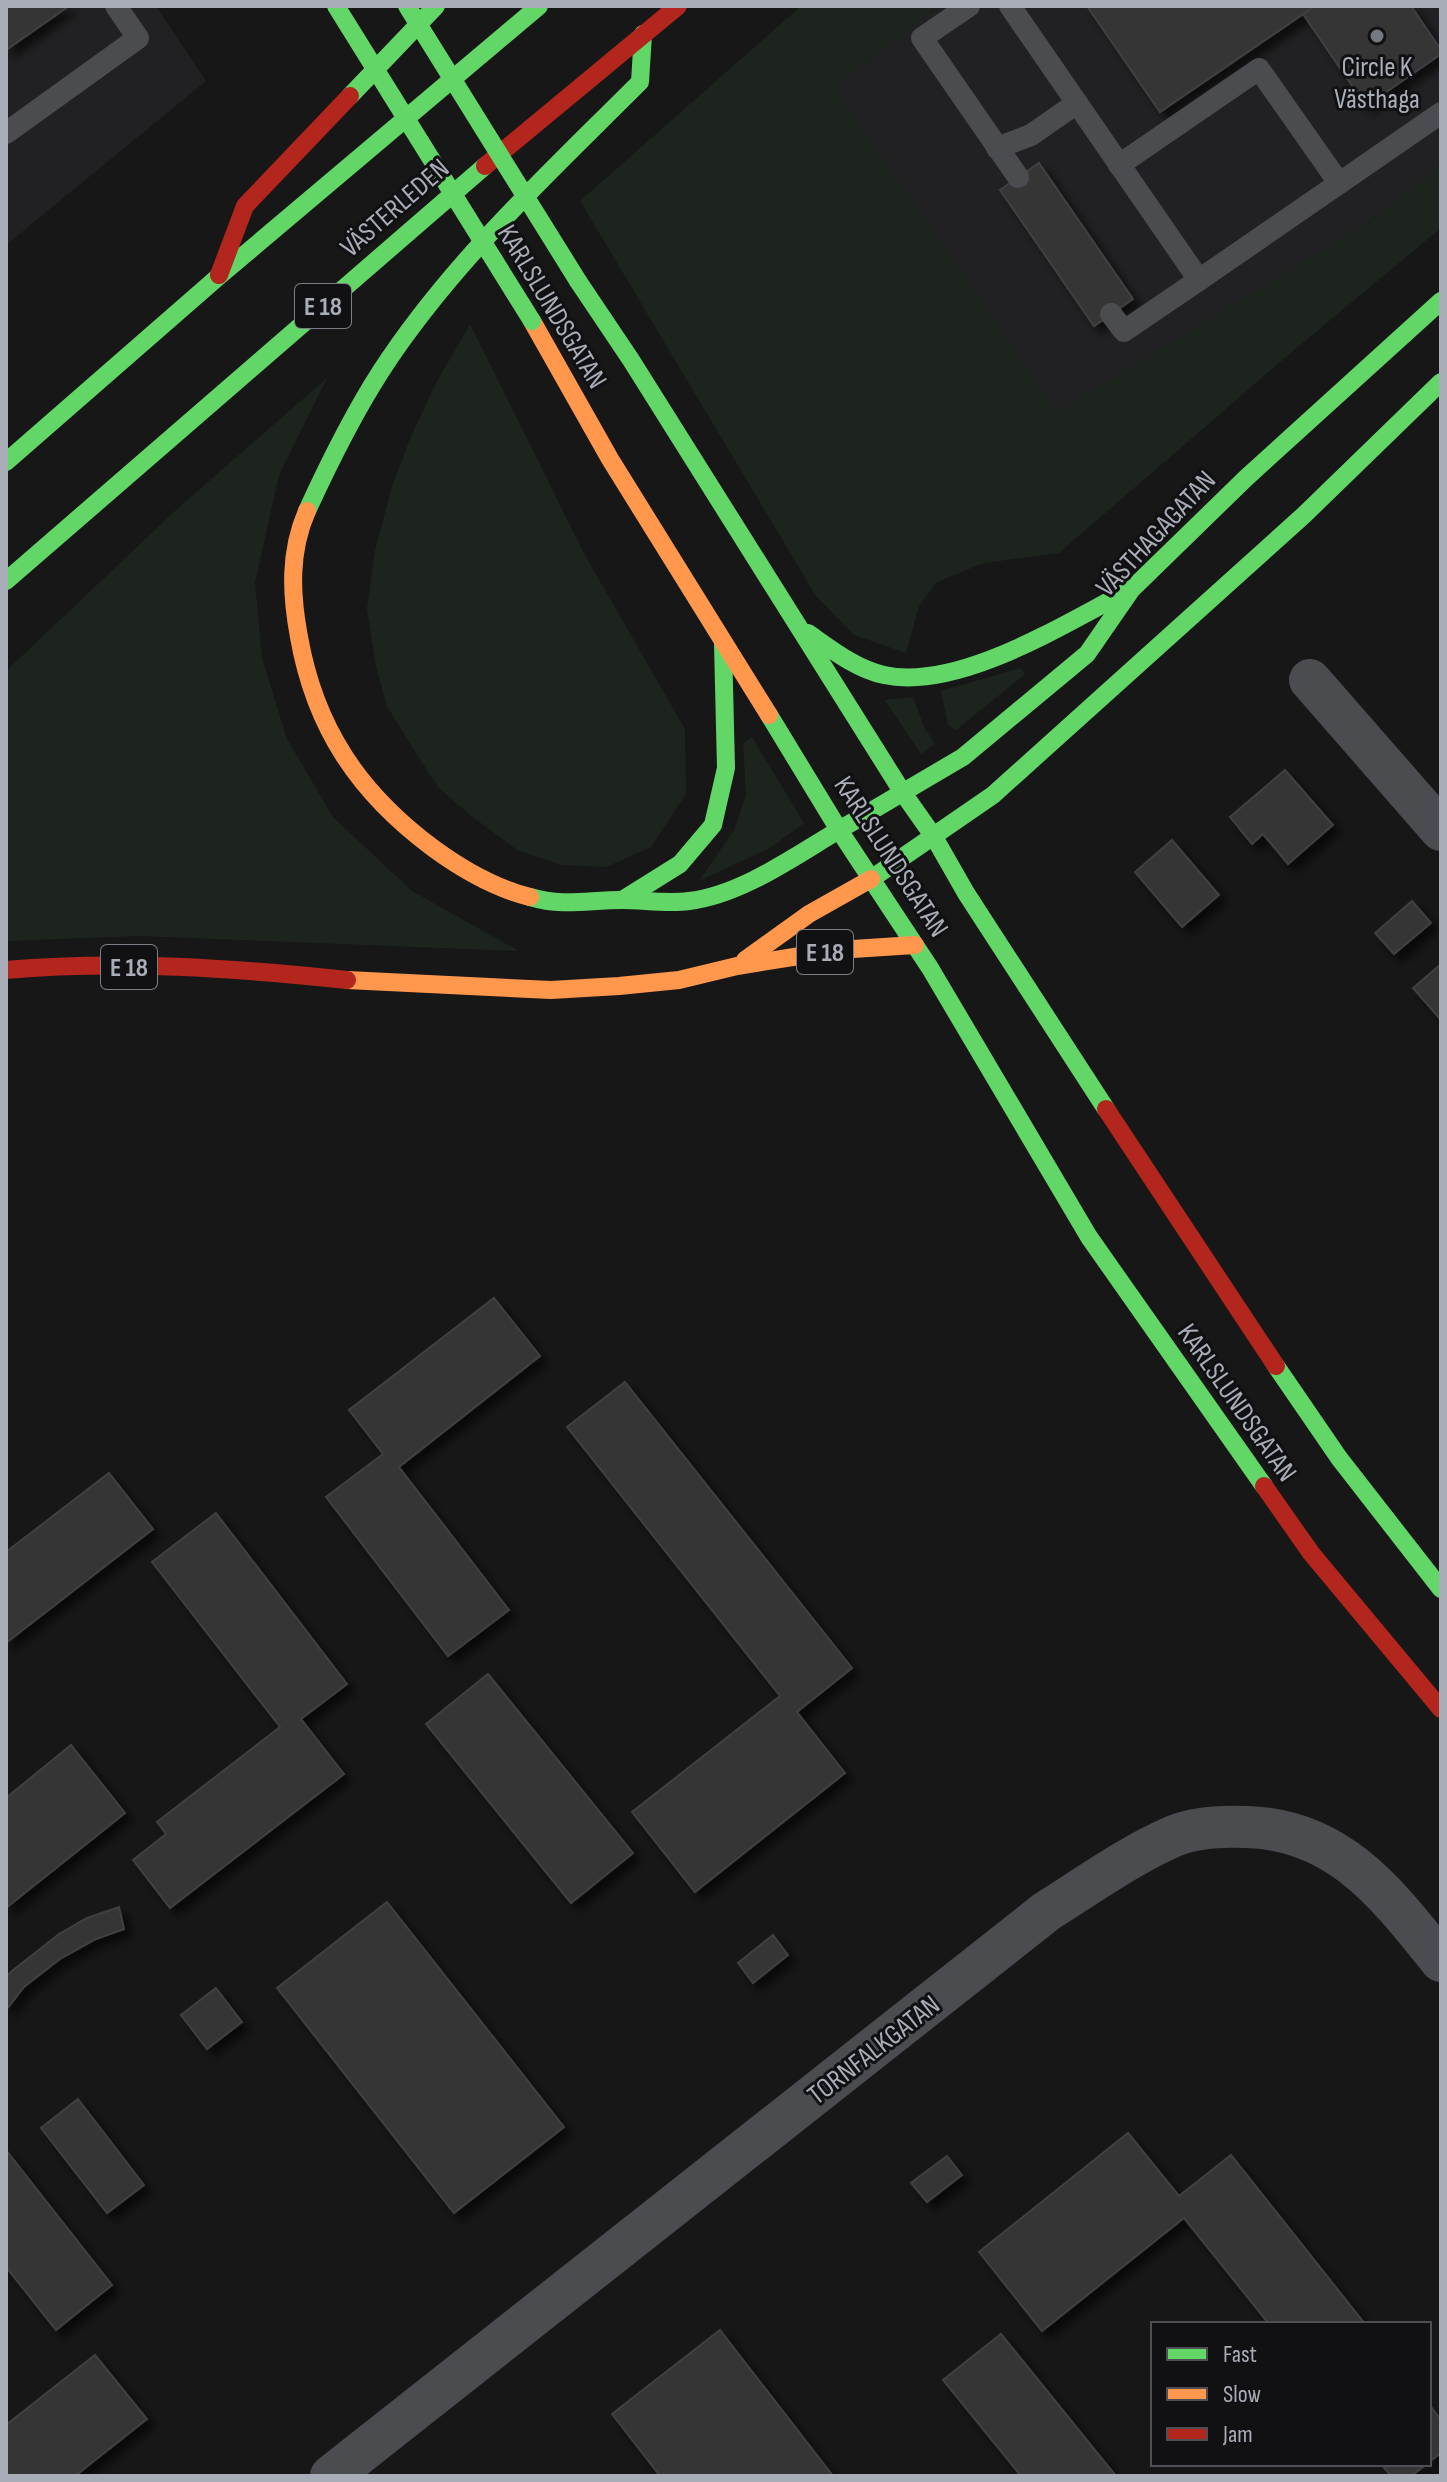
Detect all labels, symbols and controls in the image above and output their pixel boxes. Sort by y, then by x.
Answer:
marker: Circle K Västhaga [1368,27,1386,45]
place label: Circle K Västhaga [1334,51,1420,116]
street label: VÄSTERLEDEN [334,152,456,264]
street label: KARLSLUNDSGATAN [490,219,613,394]
road number: E 18 [295,284,351,328]
street label: VÄSTHAGAGATAN [1089,464,1223,604]
street label: KARLSLUNDSGATAN [827,770,955,943]
road number: E 18 [797,930,853,974]
road number: E 18 [101,945,157,989]
street label: KARLSLUNDSGATAN [1170,1318,1303,1488]
street label: TORNFALKGATAN [801,1988,946,2112]
legend [1151,2322,1431,2466]
text: Fast [1223,2340,1257,2369]
text: Slow [1223,2380,1261,2409]
text: Jam [1222,2420,1253,2449]

